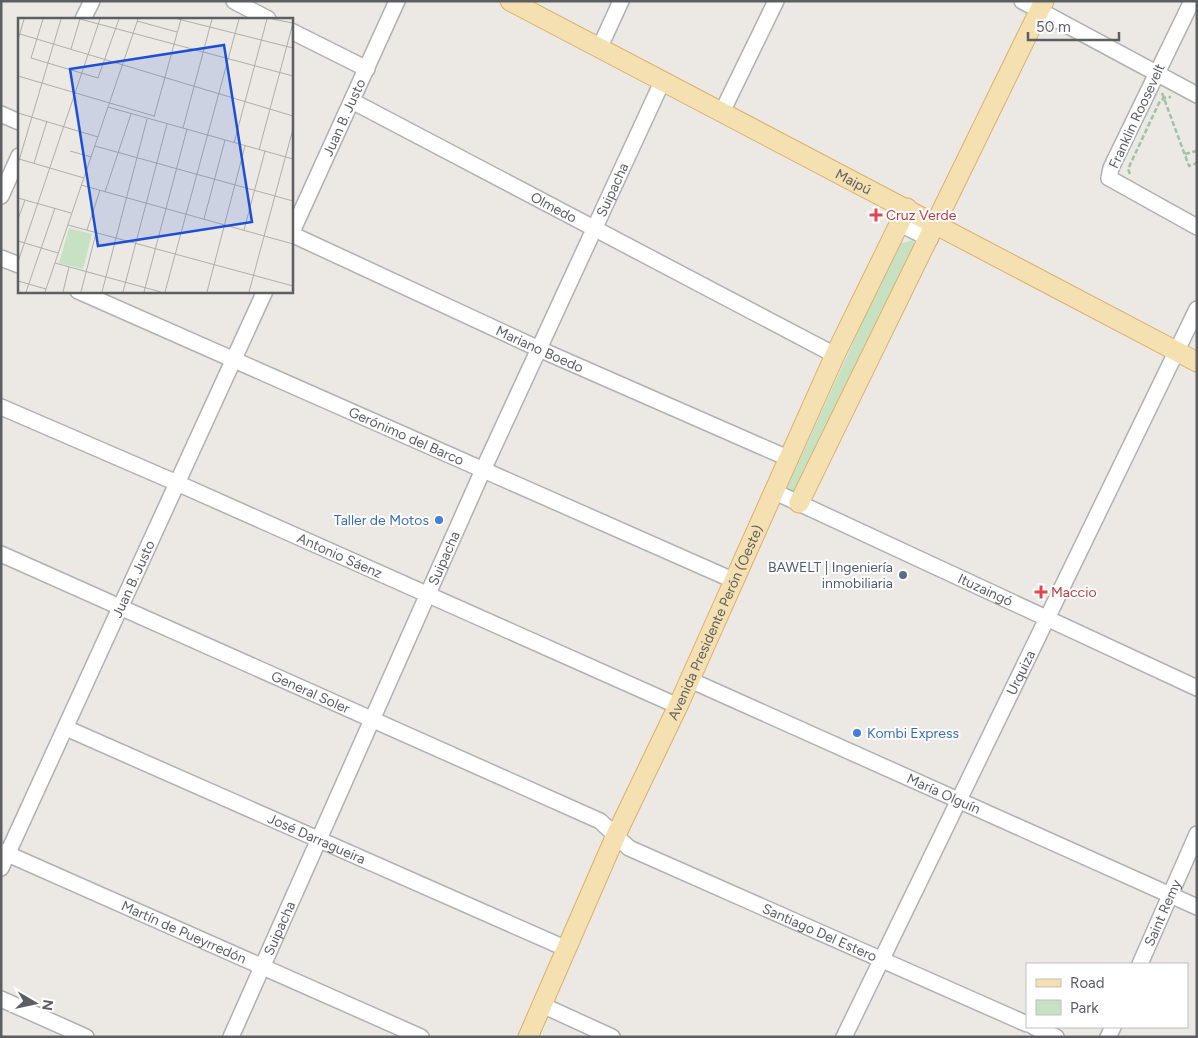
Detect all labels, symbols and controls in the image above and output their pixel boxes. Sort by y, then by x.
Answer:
scale bar [1028,10,1119,42]
inset map [18,18,292,292]
text: 50 m [1036,18,1071,36]
street label: Franklin Roosevelt [1105,61,1169,171]
street label: Juan B. Justo [319,76,369,159]
street label: Suipacha [592,160,632,220]
street label: Maipú [833,165,874,198]
street label: Olmedo [528,188,580,226]
place label: Cruz Verde [886,207,957,224]
marker: Cruz Verde [870,209,882,221]
street label: Mariano Boedo [493,322,586,376]
street label: Gerónimo del Barco [346,403,467,469]
place label: Taller de Motos [334,512,429,529]
marker: Taller de Motos [433,514,445,526]
street label: Avenida Presidente Perón (Oeste) [664,522,766,723]
street label: Suipacha [424,528,463,588]
street label: Antonio Sáenz [295,529,385,582]
street label: Juan B. Justo [108,537,158,620]
place label: BAWELT | Ingeniería inmobiliaria [768,559,893,592]
marker: BAWELT | Ingeniería inmobiliaria [897,569,909,581]
street label: Ituzaingó [955,570,1015,610]
place label: Maccio [1051,584,1097,601]
marker: Maccio [1035,586,1047,598]
street label: Urquiza [1003,647,1039,698]
street label: General Soler [269,667,353,717]
place label: Kombi Express [867,725,959,742]
marker: Kombi Express [851,727,863,739]
street label: María Olguín [904,770,983,818]
street label: José Darragueira [265,810,368,868]
street label: Saint Remy [1140,876,1185,949]
street label: Martín de Pueyrredón [119,897,249,967]
street label: Suipacha [260,898,299,958]
street label: Santiago Del Estero [760,900,880,965]
legend [1026,963,1188,1028]
text: Road [1070,974,1105,992]
north arrow [10,978,60,1028]
text: N [38,998,57,1012]
text: Park [1070,999,1099,1017]

